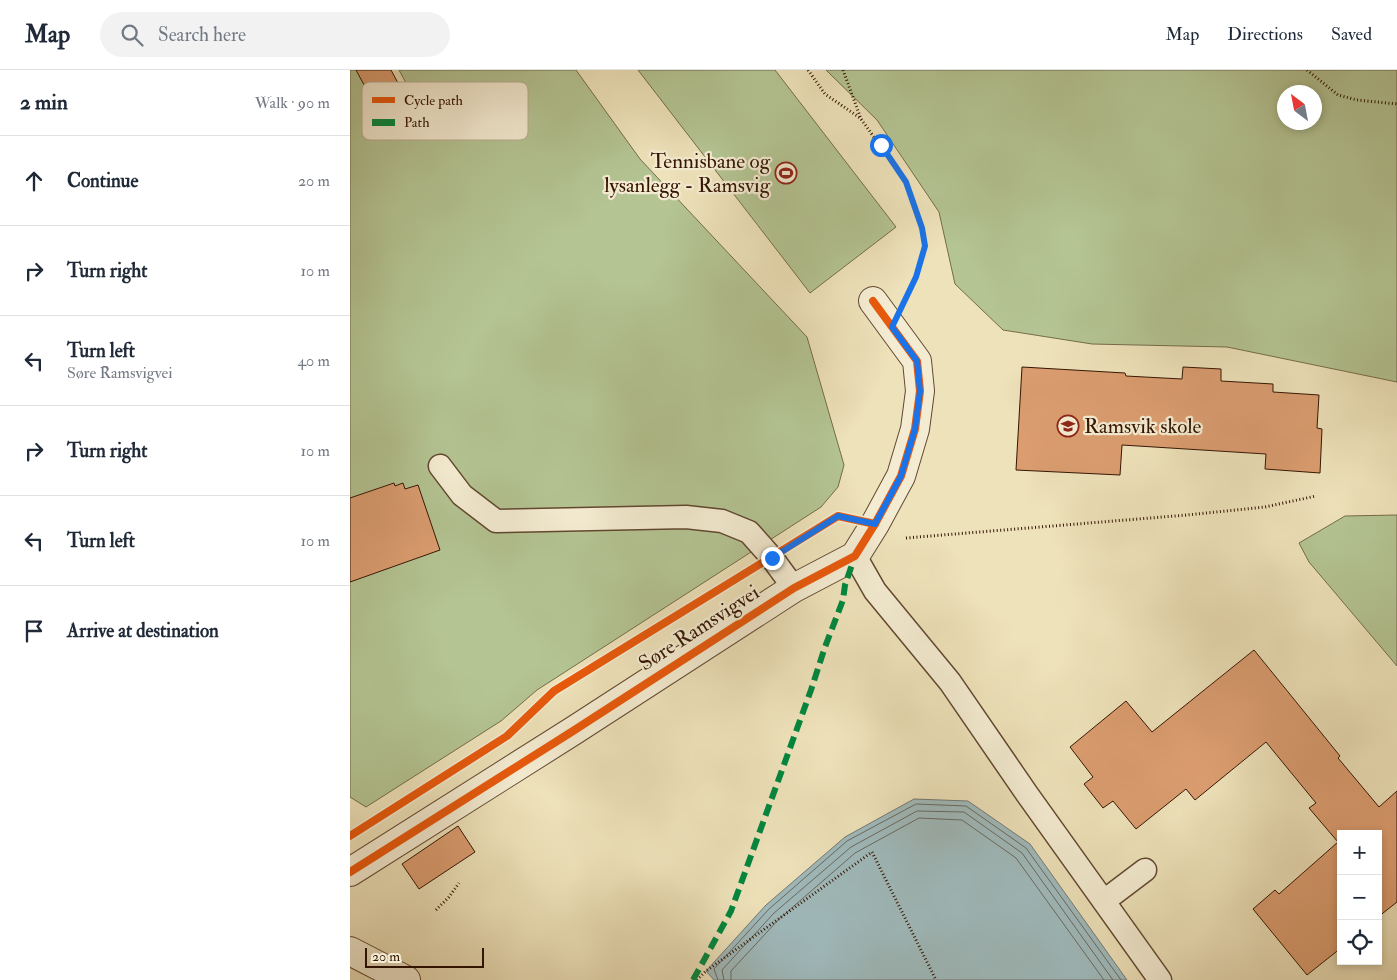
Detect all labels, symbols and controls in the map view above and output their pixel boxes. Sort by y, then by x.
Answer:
search box [100,12,450,57]
text: Map [25,19,70,50]
icon: search [118,21,146,49]
text: Search here [158,23,246,47]
text: Map [1166,23,1199,46]
text: Directions [1227,23,1303,46]
text: Saved [1331,23,1372,46]
legend [362,82,528,140]
north arrow [1277,85,1322,130]
text: 2 min [20,89,68,116]
text: Cycle path [404,92,464,110]
text: Walk · 90 m [255,93,330,113]
text: Path [404,114,430,131]
route start [870,134,893,157]
place label: Tennisbane og lysanlegg - Ramsvig [604,148,771,199]
sports icon: Tennisbane og lysanlegg - Ramsvig [774,161,798,185]
icon: ahead [20,167,48,195]
text: Continue [67,169,138,193]
text: 20 m [298,171,330,191]
icon: right [20,257,48,285]
text: Turn right [67,259,147,283]
text: 10 m [300,261,330,281]
text: Turn left [67,339,135,363]
icon: left [20,347,48,375]
text: 40 m [297,351,330,371]
text: Søre Ramsvigvei [67,363,173,383]
place label: Ramsvik skole [1084,413,1201,440]
school or university icon: Ramsvik skole [1056,414,1080,438]
icon: right [20,437,48,465]
text: Turn right [67,439,147,463]
text: 10 m [300,441,330,461]
icon: left [20,527,48,555]
text: Turn left [67,529,135,553]
text: 10 m [300,531,330,551]
route end [761,547,784,570]
street label: Søre Ramsvigvei [634,579,765,677]
icon: arrive [20,617,48,645]
text: Arrive at destination [67,619,219,643]
map controls [1337,830,1382,965]
button: + [1337,830,1382,875]
button: − [1337,875,1382,920]
button: locate [1337,920,1382,965]
scale bar [365,945,484,968]
text: 20 m [372,948,400,965]

